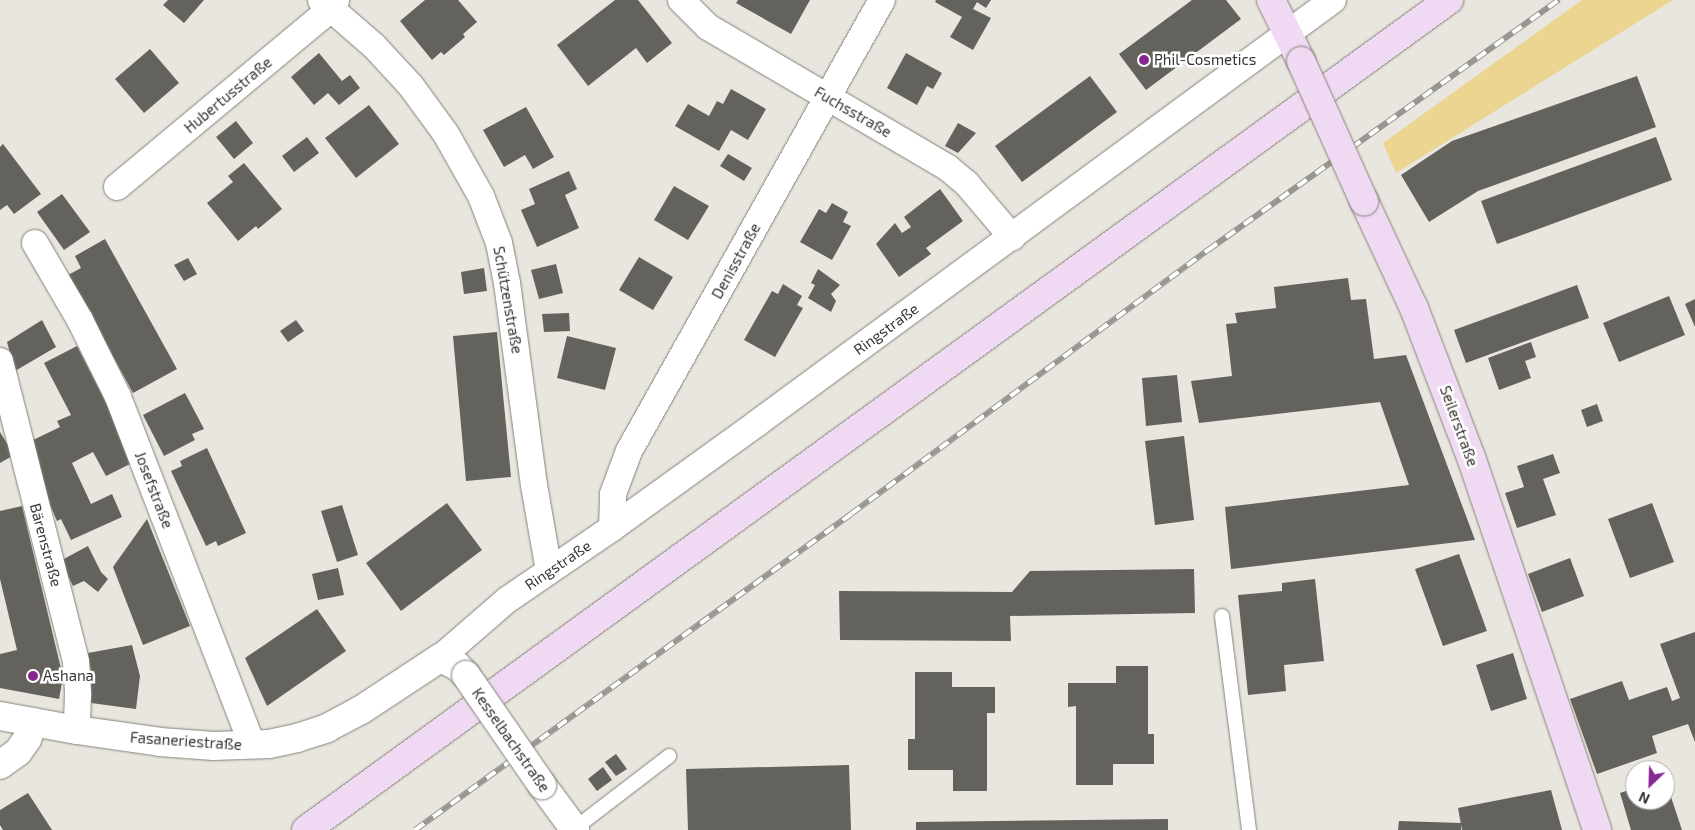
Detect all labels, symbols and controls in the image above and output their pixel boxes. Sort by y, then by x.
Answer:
place label: Phil-Cosmetics [1154,51,1256,69]
street label: Hubertusstraße [181,53,275,137]
marker: Phil-Cosmetics [1138,54,1150,66]
street label: Fuchsstraße [811,83,895,141]
street label: Denisstraße [708,220,764,302]
street label: Schützenstraße [490,245,526,355]
street label: Ringstraße [850,299,922,359]
street label: Seilerstraße [1436,383,1482,469]
street label: Josefstraße [131,449,177,531]
street label: Bärenstraße [26,501,66,589]
street label: Ringstraße [522,536,594,594]
place label: Ashana [43,667,94,685]
marker: Ashana [27,670,39,682]
street label: Kesselbachstraße [468,684,554,796]
street label: Fasaneriestraße [129,728,243,754]
north arrow [1625,760,1675,810]
text: N [1636,788,1652,808]

